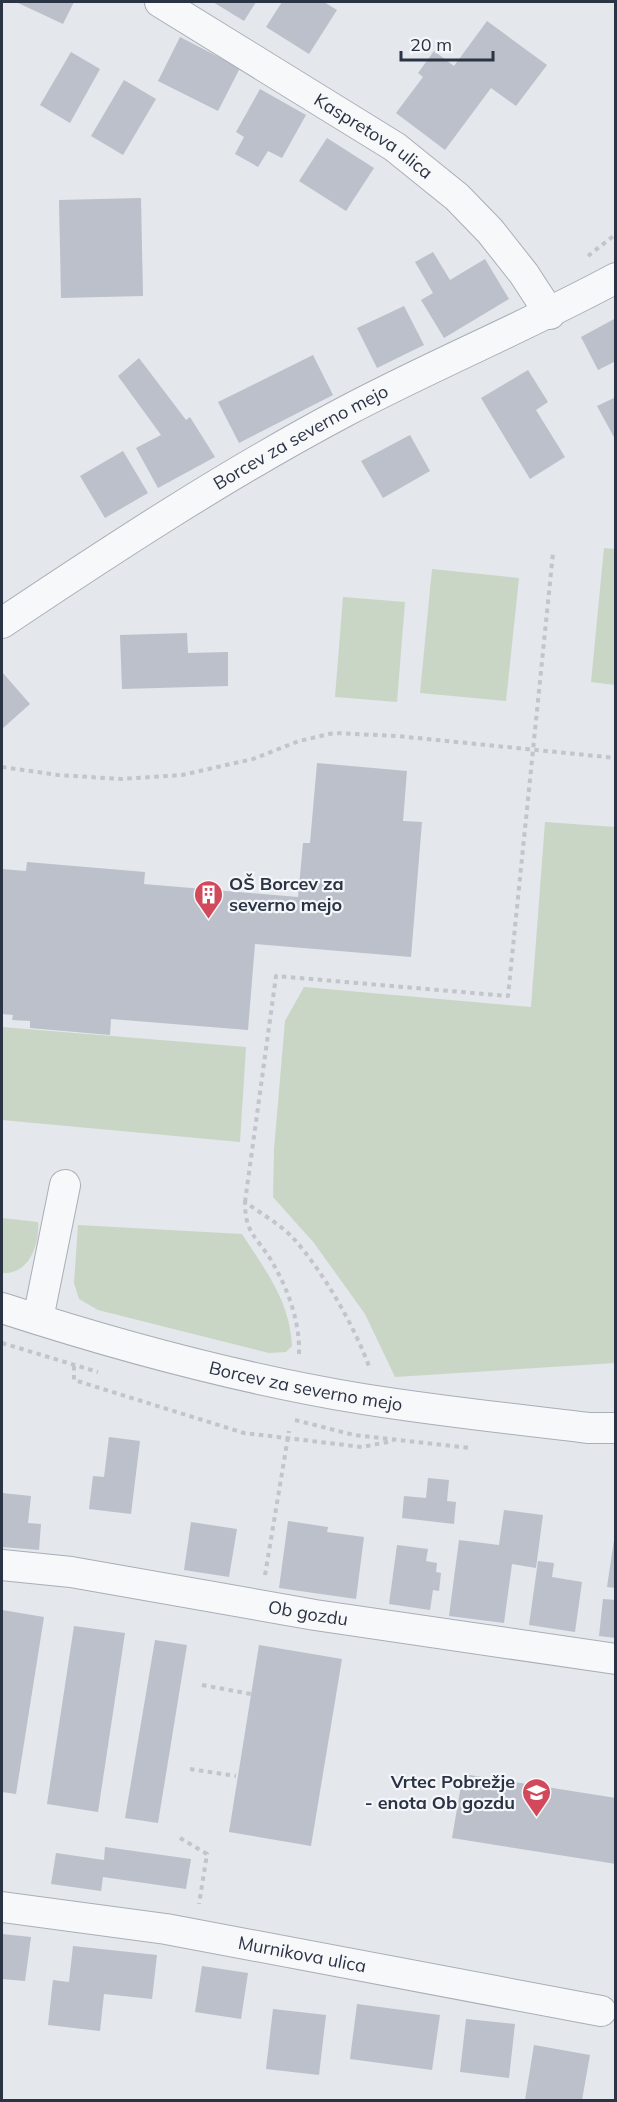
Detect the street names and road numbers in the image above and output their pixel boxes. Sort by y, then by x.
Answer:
street label: Kaspretova ulica [310,88,438,184]
street label: Borcev za severno mejo [209,379,392,495]
street label: Borcev za severno mejo [207,1356,404,1416]
street label: Ob gozdu [266,1595,350,1631]
street label: Murnikova ulica [236,1931,368,1978]

